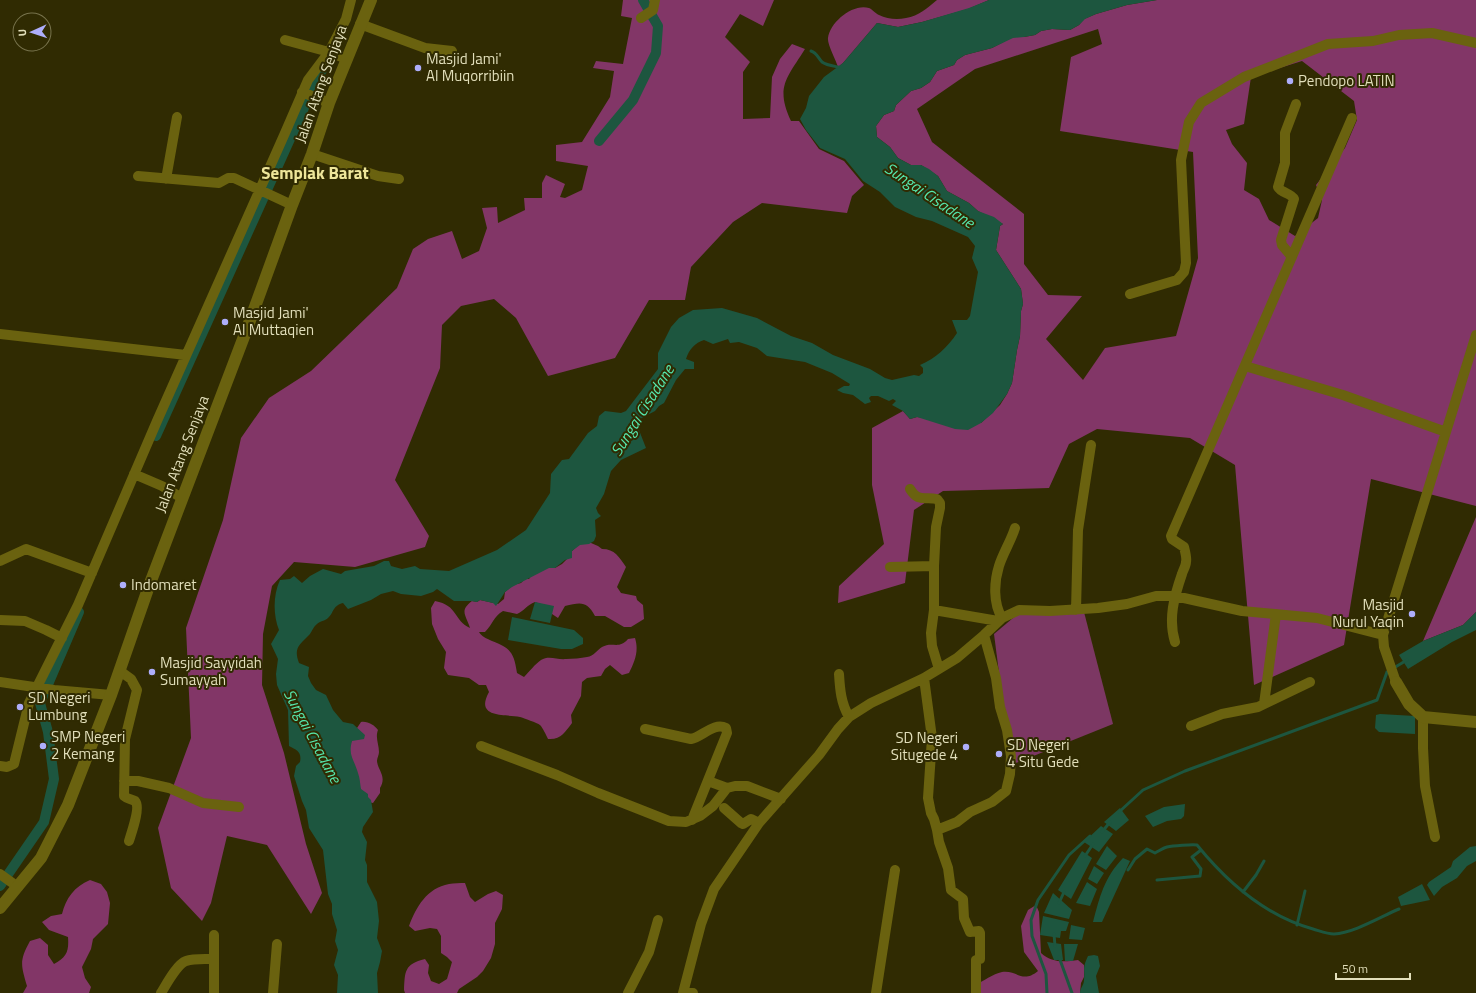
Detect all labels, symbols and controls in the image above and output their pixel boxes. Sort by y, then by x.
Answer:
north arrow [12,12,52,52]
street label: Jalan Atang Senjaya [289,21,353,146]
text: U [14,29,30,37]
place label: Masjid Jami' Al Muqorribiin [426,47,514,87]
marker: Masjid Jami' Al Muqorribiin [413,63,423,73]
place label: Pendopo LATIN [1298,69,1395,92]
marker: Pendopo LATIN [1285,76,1295,86]
water label: Sungai Cisadane [880,156,981,235]
district label: Semplak Barat [261,160,369,186]
place label: Masjid Jami' Al Muttaqien [233,301,314,341]
marker: Masjid Jami' Al Muttaqien [220,317,230,327]
water label: Sungai Cisadane [604,358,681,460]
street label: Jalan Atang Senjaya [149,391,215,516]
place label: Indomaret [131,573,197,596]
marker: Indomaret [118,580,128,590]
place label: Masjid Nurul Yaqin [1332,593,1404,633]
marker: Masjid Nurul Yaqin [1407,609,1417,619]
place label: Masjid Sayyidah Sumayyah [160,651,262,691]
marker: Masjid Sayyidah Sumayyah [147,667,157,677]
water label: Sungai Cisadane [278,685,349,789]
place label: SD Negeri Lumbung [28,686,91,726]
marker: SD Negeri Lumbung [15,702,25,712]
place label: SMP Negeri 2 Kemang [51,725,125,765]
place label: SD Negeri Situgede 4 [891,726,958,766]
place label: SD Negeri 4 Situ Gede [1007,733,1079,773]
marker: SMP Negeri 2 Kemang [38,741,48,751]
marker: SD Negeri Situgede 4 [961,742,971,752]
marker: SD Negeri 4 Situ Gede [994,749,1004,759]
scale bar [1336,955,1410,981]
text: 50 m [1342,959,1368,978]

